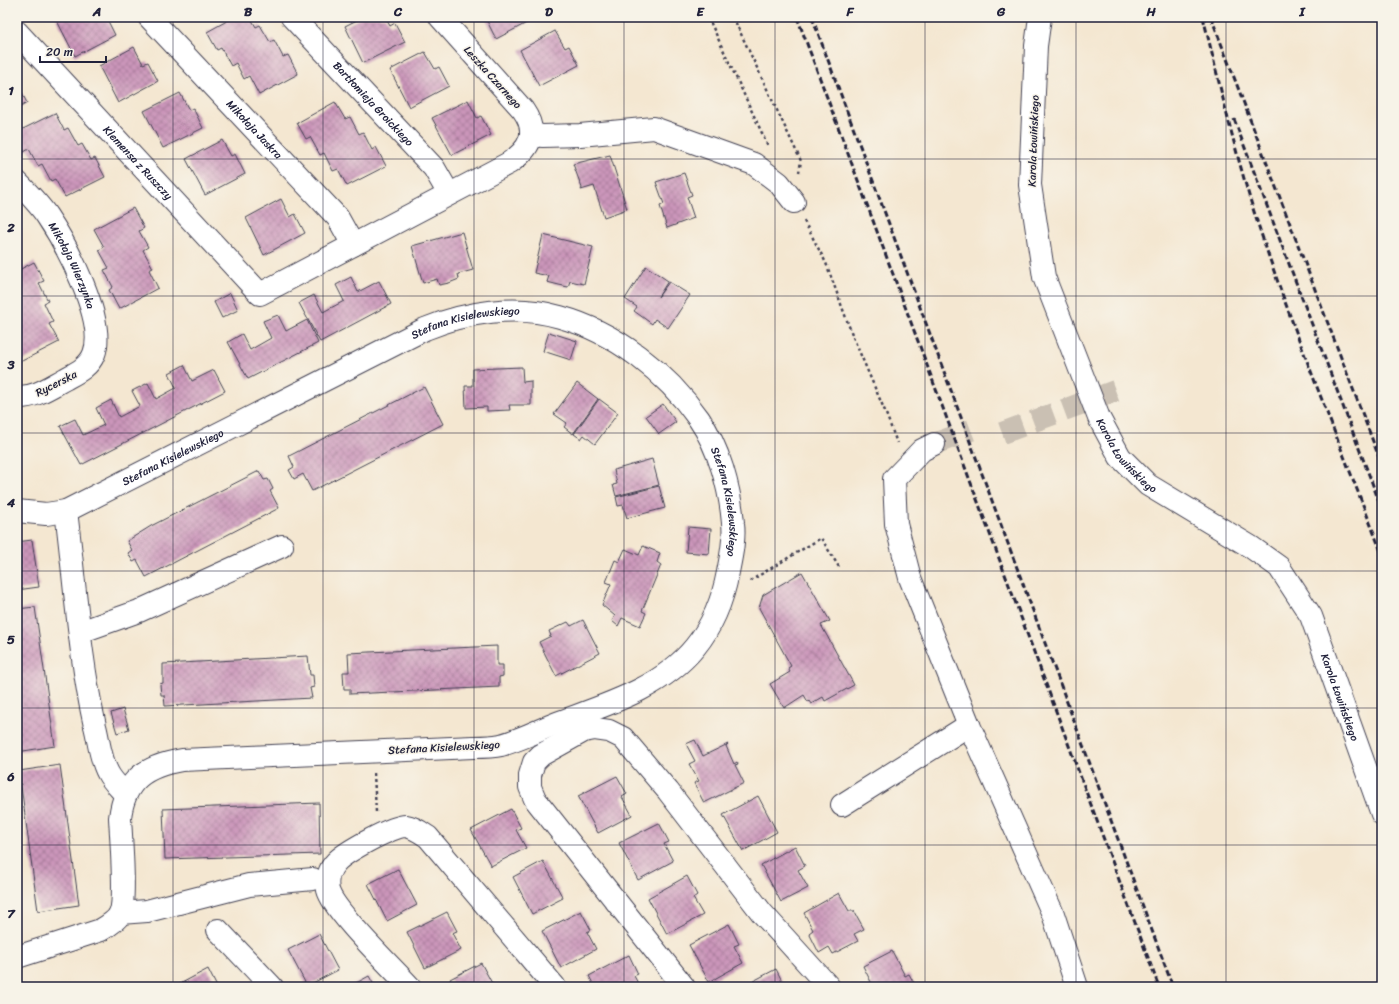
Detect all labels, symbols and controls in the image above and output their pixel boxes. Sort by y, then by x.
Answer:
text: A [92,0,101,23]
text: B [244,0,253,23]
text: C [393,0,403,23]
text: D [545,0,553,23]
text: E [696,0,705,23]
text: F [845,0,854,23]
text: G [996,0,1006,23]
text: H [1145,0,1156,23]
text: I [1298,0,1306,23]
scale bar [40,38,106,64]
text: 20 m [46,41,73,63]
street label: Leszka Czarnego [459,41,527,114]
street label: Bartłomieja Groickiego [328,57,418,151]
text: 1 [8,79,14,102]
street label: Karola Łowińskiego [1022,94,1045,187]
street label: Mikołaja Jaskra [221,95,287,164]
street label: Klemensa z Ruszczy [98,121,177,205]
text: 2 [6,216,15,239]
street label: Mikołaja Wierzynka [43,218,100,312]
street label: Stefana Kisielewskiego [408,302,520,345]
text: 3 [6,353,15,376]
street label: Rycerska [32,365,81,402]
street label: Karola Łowińskiego [1091,415,1161,499]
street label: Stefana Kisielewskiego [119,423,228,491]
street label: Stefana Kisielewskiego [705,444,743,559]
text: 4 [6,491,16,514]
text: 5 [7,628,15,651]
street label: Karola Łowińskiego [1315,651,1364,744]
street label: Stefana Kisielewskiego [388,735,501,760]
text: 6 [6,765,15,788]
text: 7 [7,902,16,925]

